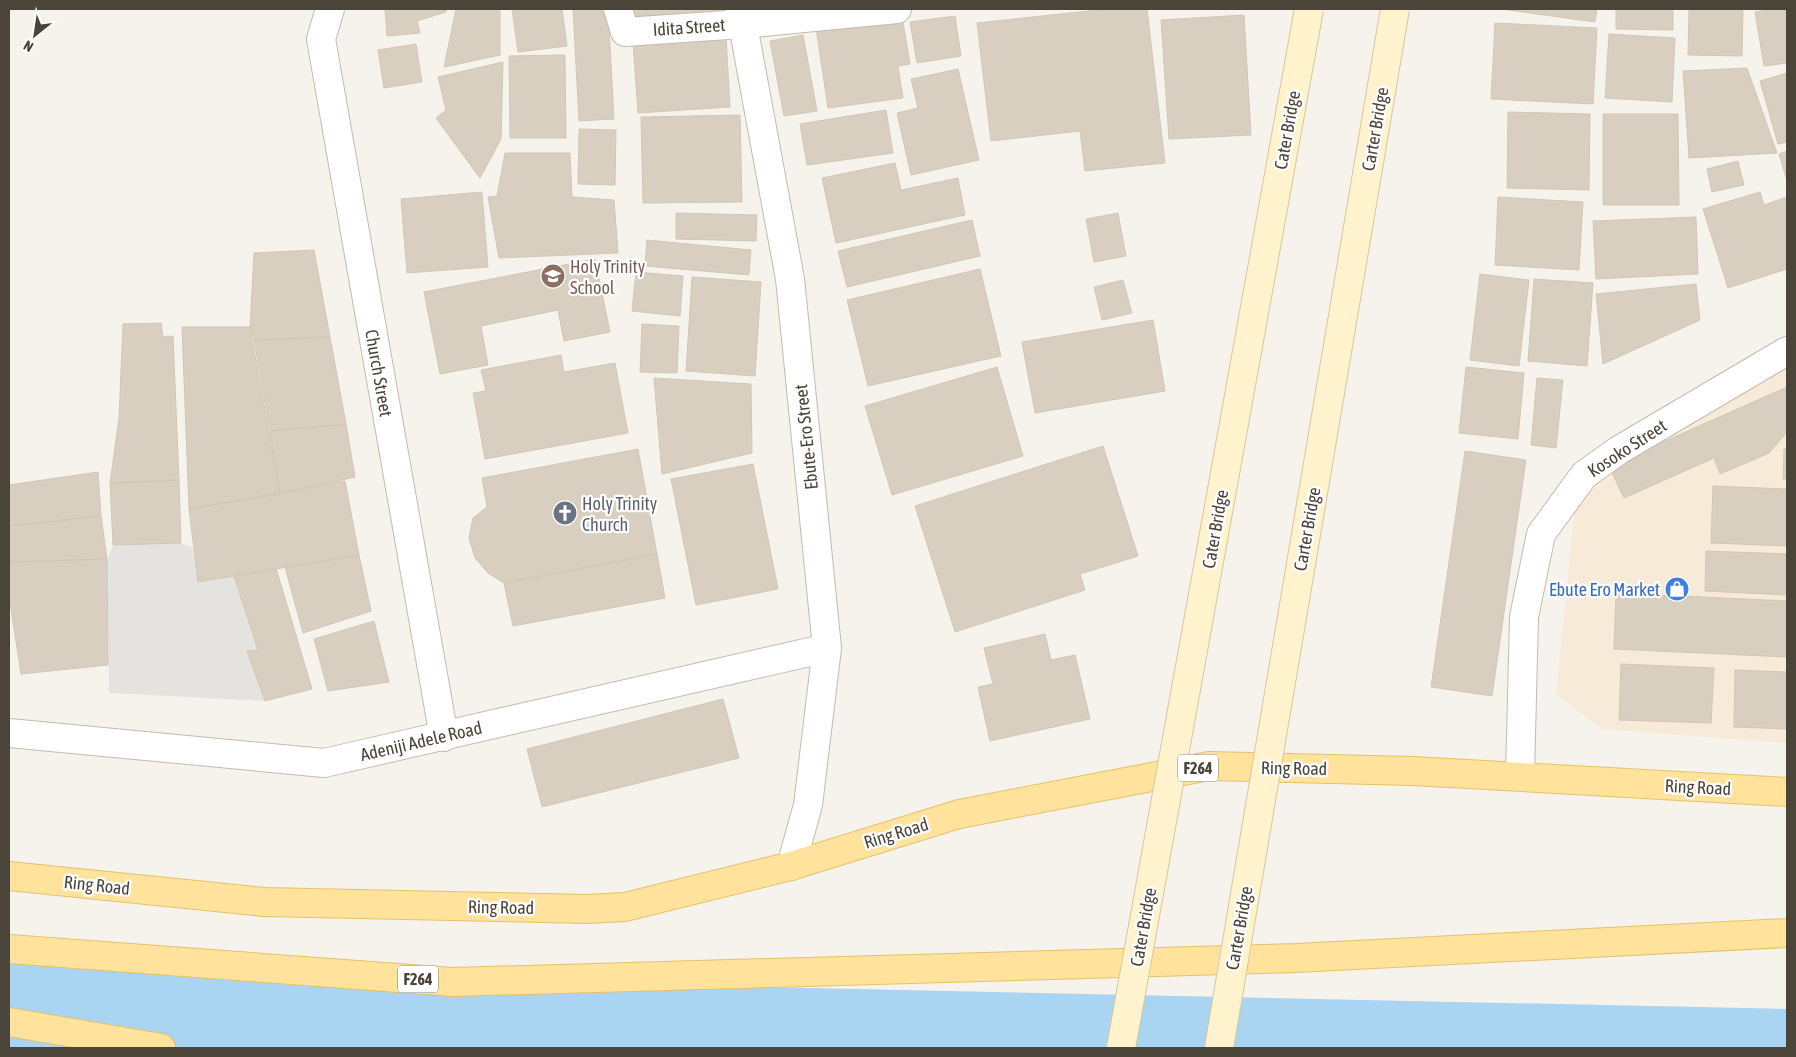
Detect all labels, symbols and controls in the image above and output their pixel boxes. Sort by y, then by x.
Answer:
north arrow [10,10,60,60]
street label: Idita Street [652,14,726,40]
text: N [21,37,36,55]
street label: Carter Bridge [1357,86,1393,172]
street label: Cater Bridge [1270,89,1304,171]
place label: Holy Trinity School [570,256,645,298]
school or university icon: Holy Trinity School [540,263,566,289]
street label: Church Street [361,328,397,418]
street label: Ebute-Ero Street [790,383,822,491]
street label: Kosoko Street [1584,415,1670,481]
street label: Carter Bridge [1289,486,1325,572]
street label: Cater Bridge [1198,488,1232,570]
place label: Holy Trinity Church [582,493,657,535]
church icon: Holy Trinity Church [552,500,578,526]
shop icon: Ebute Ero Market [1664,576,1690,602]
place label: Ebute Ero Market [1549,579,1660,600]
street label: Adeniji Adele Road [358,717,484,765]
road number: F264 [1178,754,1218,781]
street label: Ring Road [1261,757,1327,779]
street label: Ring Road [1664,775,1732,799]
street label: Ring Road [861,813,931,853]
street label: Ring Road [63,871,131,899]
street label: Carter Bridge [1221,885,1257,971]
street label: Cater Bridge [1126,886,1160,968]
street label: Ring Road [468,896,534,918]
road number: F264 [398,966,438,992]

